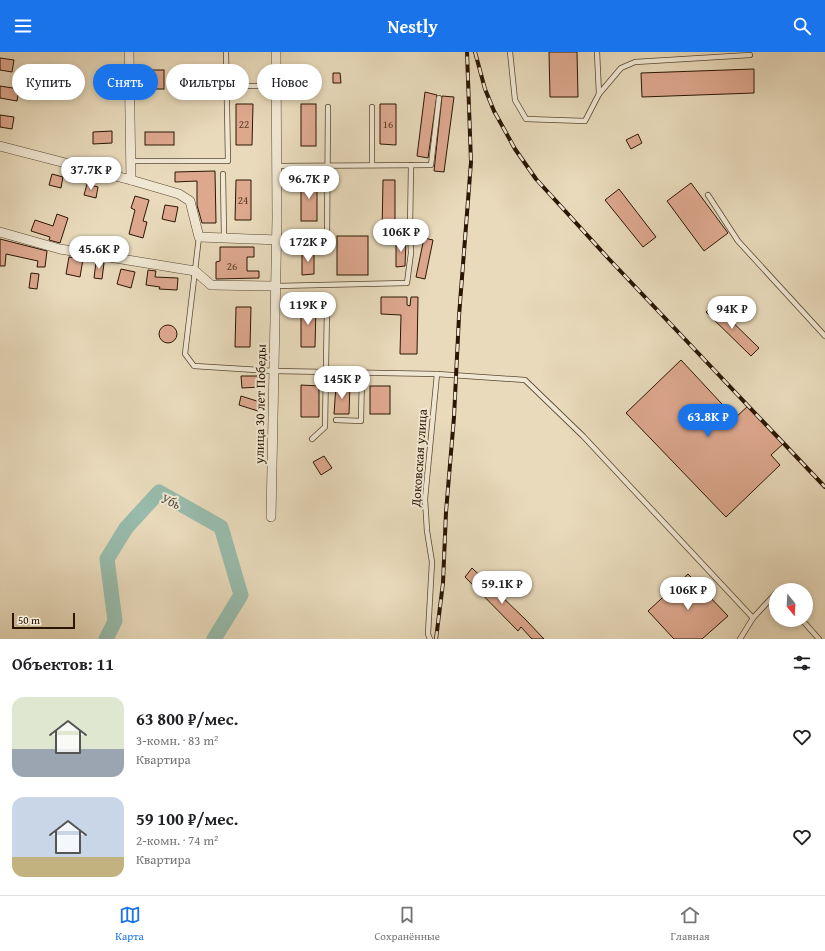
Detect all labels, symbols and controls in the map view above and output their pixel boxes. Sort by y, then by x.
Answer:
text: Nestly [387,13,438,40]
icon: menu [12,15,34,37]
icon: search [791,15,813,37]
chip: Купить [12,64,85,100]
chip: Снять [93,64,158,100]
chip: Фильтры [166,64,249,100]
chip: Новое [257,64,322,100]
house number: 22 [239,116,249,132]
house number: 16 [383,116,393,132]
pin: 37.7K ₽ [54,157,128,191]
text: 37.7K ₽ [70,160,112,179]
pin: 96.7K ₽ [272,166,346,200]
text: 96.7K ₽ [288,169,330,188]
house number: 24 [238,192,248,208]
pin: 106K ₽ [368,219,434,253]
text: 106K ₽ [382,222,420,241]
pin: 172K ₽ [275,229,341,263]
text: 172K ₽ [289,232,327,251]
pin: 45.6K ₽ [62,236,136,270]
text: 45.6K ₽ [78,239,120,258]
house number: 26 [227,258,237,274]
pin: 119K ₽ [275,292,341,326]
text: 119K ₽ [289,295,327,314]
pin: 94K ₽ [704,296,760,330]
text: 94K ₽ [716,299,748,318]
street label: улица 30 лет Победы [249,344,271,465]
pin: 145K ₽ [309,366,375,400]
text: 145K ₽ [323,369,361,388]
pin: 63.8K ₽ [671,404,745,438]
text: 63.8K ₽ [687,407,729,426]
street label: Доковская улица [406,408,432,509]
water label: Убь [158,488,184,514]
pin: 59.1K ₽ [465,571,539,605]
text: 59.1K ₽ [481,574,523,593]
pin: 106K ₽ [655,577,721,611]
text: 106K ₽ [669,580,707,599]
north arrow [769,583,813,627]
map controls [769,583,813,627]
scale bar [12,611,75,630]
text: 50 m [18,612,40,628]
text: Объектов: 11 [12,651,114,676]
icon: filters [791,652,813,674]
text: 63 800 ₽/мес. [136,706,238,731]
icon: home [44,713,92,761]
icon: heart [791,726,813,748]
text: 3-комн. · 83 m² [136,731,218,750]
text: Квартира [136,750,191,769]
text: 59 100 ₽/мес. [136,806,238,831]
icon: home [44,813,92,861]
icon: heart [791,826,813,848]
text: 2-комн. · 74 m² [136,831,218,850]
text: Квартира [136,850,191,869]
tab: Карта [115,904,144,944]
tab: Сохранённые [374,904,440,944]
tab: Главная [671,904,710,944]

